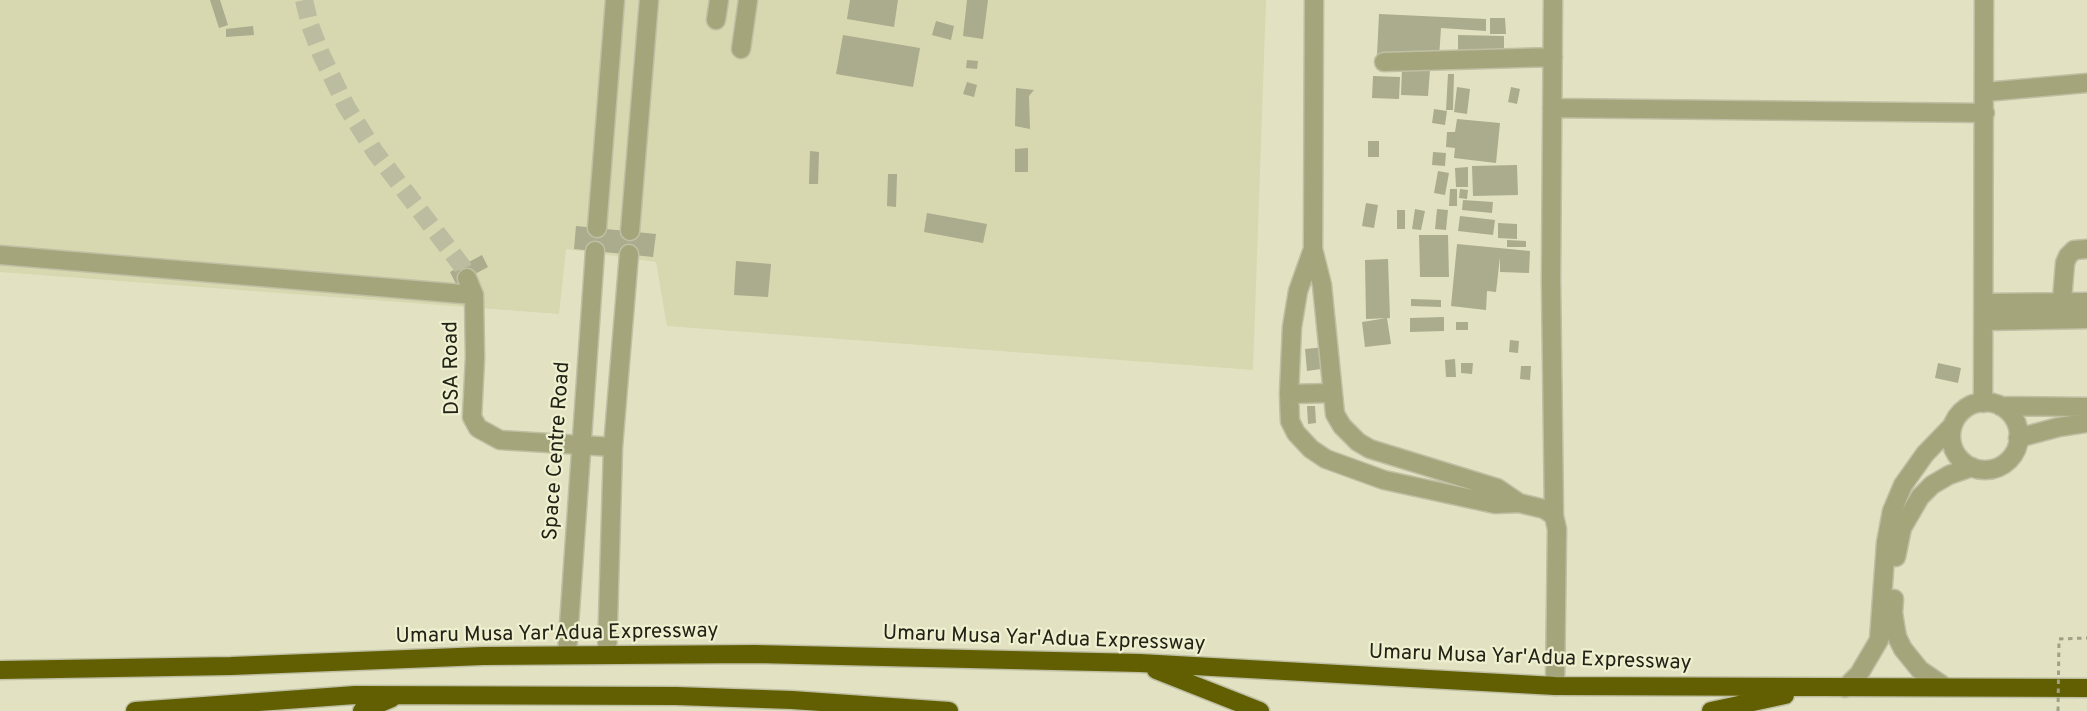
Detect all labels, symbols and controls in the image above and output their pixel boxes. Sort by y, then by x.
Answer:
street label: DSA Road [440,321,466,415]
street label: Space Centre Road [539,361,577,541]
street label: Umaru Musa Yar'Adua Expressway [395,620,719,650]
street label: Umaru Musa Yar'Adua Expressway [882,622,1206,658]
street label: Umaru Musa Yar'Adua Expressway [1368,641,1692,677]

